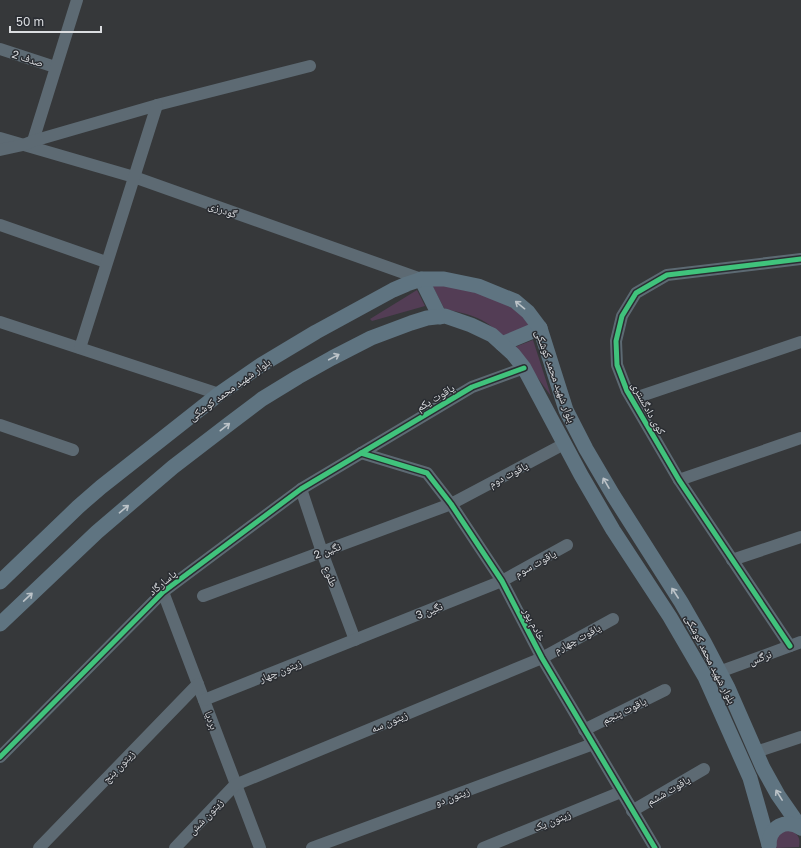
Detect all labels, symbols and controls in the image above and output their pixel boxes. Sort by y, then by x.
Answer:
scale bar [10,8,101,34]
text: 50 m [16,14,44,29]
street label: صدف 2 [11,47,45,69]
street label: گودرزی [207,198,240,221]
one-way arrow [514,301,525,309]
street label: بلوار شهید محمد کوشکی [532,328,579,425]
one-way arrow [328,353,340,360]
street label: بلوار شهید محمد کوشکی [185,355,273,424]
street label: کوی دادگستری [628,379,669,437]
street label: یاقوت یکم [414,380,458,415]
one-way arrow [219,423,230,431]
street label: یاقوت دوم [486,458,531,491]
one-way arrow [601,477,609,489]
one-way arrow [119,504,129,513]
street label: نگین 2 [312,539,343,562]
street label: یاقوت سوم [512,546,559,581]
street label: طلوع [320,564,341,589]
street label: پاسارگاد [145,566,180,598]
one-way arrow [671,587,679,599]
one-way arrow [23,592,33,602]
street label: نگین 3 [414,599,445,622]
street label: خادم پور [519,604,549,643]
street label: بلوار شهید محمد کوشکی [682,612,739,706]
street label: یاقوت چهارم [551,620,604,657]
street label: نرگس [747,647,773,668]
street label: زیتون چهار [256,656,303,686]
street label: یاقوت پنجم [600,693,650,728]
street label: زیتون سه [369,707,410,735]
street label: بردیا [202,709,221,731]
street label: زیتون پنج [99,747,138,786]
street label: یاقوت ششم [644,772,693,809]
street label: زیتون دو [433,784,471,809]
one-way arrow [775,789,783,801]
street label: زیتون شش [185,795,226,837]
street label: زیتون یک [532,807,573,834]

